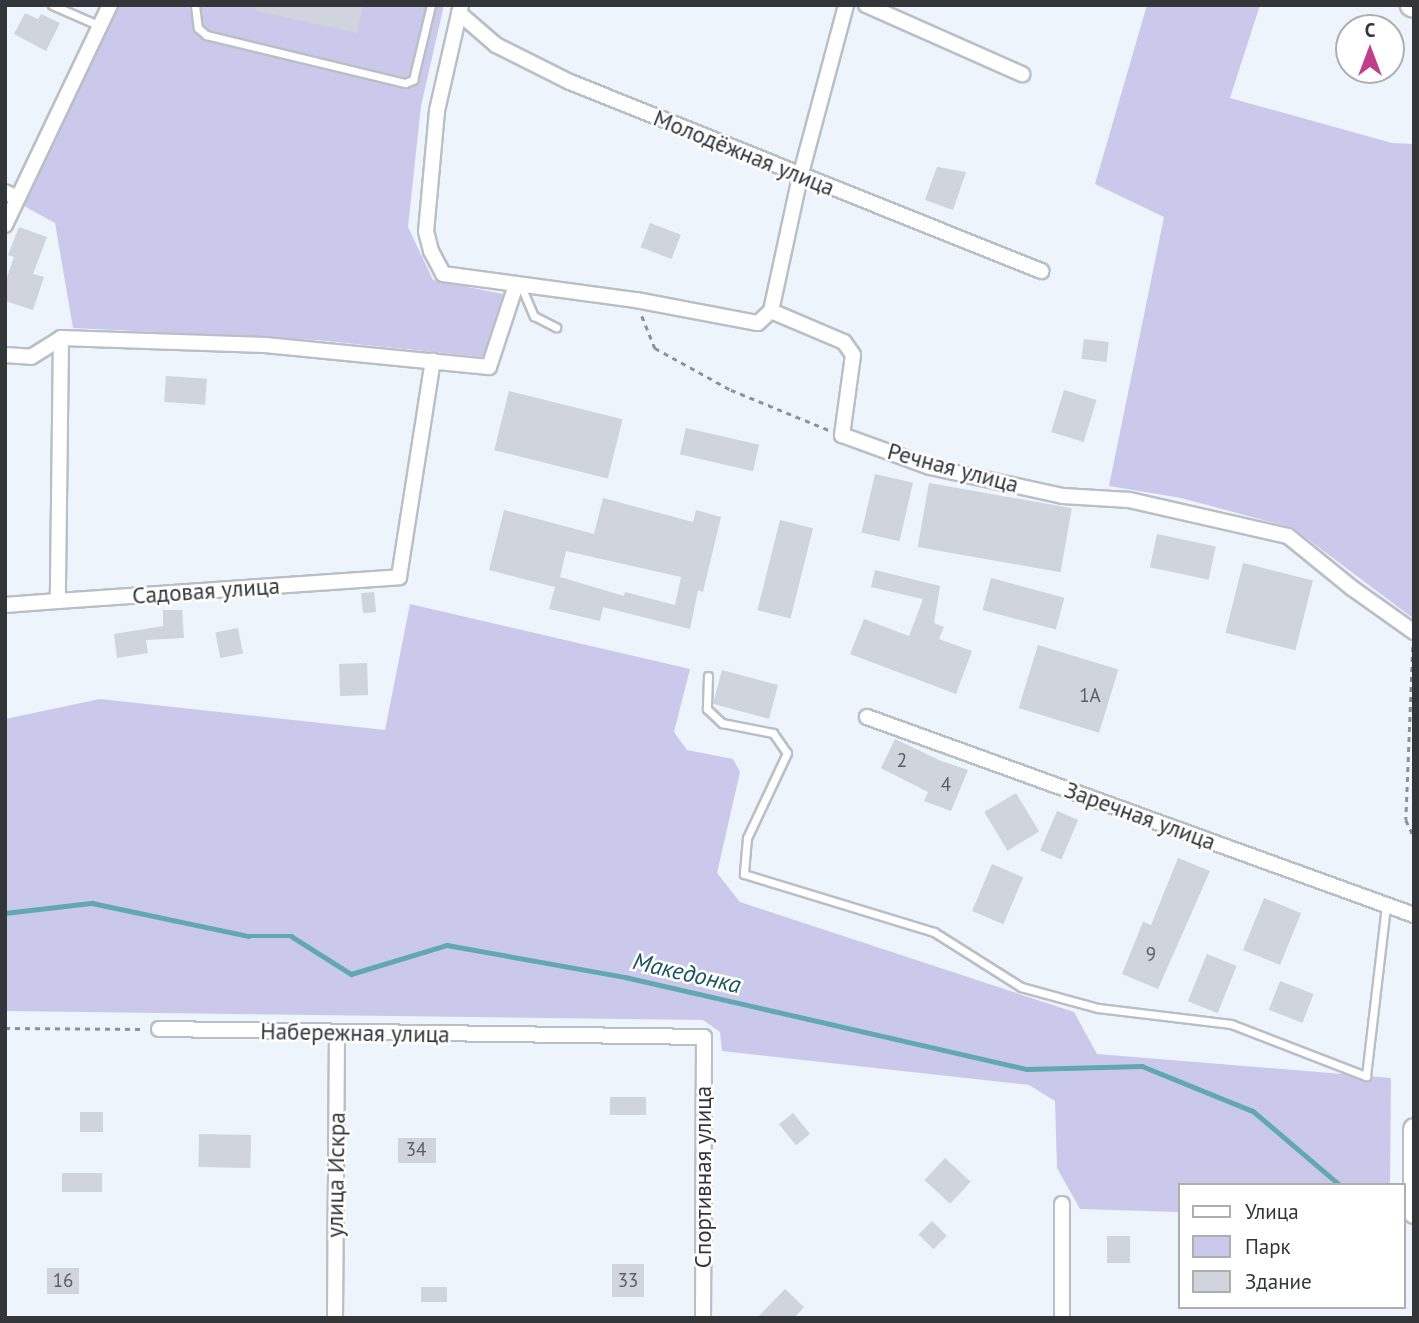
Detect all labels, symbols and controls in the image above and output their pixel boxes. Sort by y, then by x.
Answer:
north arrow [1335,14,1405,84]
text: С [1365,18,1375,42]
street label: Молодёжная улица [649,104,839,202]
street label: Речная улица [885,437,1021,499]
street label: Садовая улица [131,572,281,610]
house number: 1А [1079,685,1101,707]
house number: 2 [897,750,907,772]
house number: 4 [941,774,951,796]
street label: Заречная улица [1061,776,1219,856]
house number: 9 [1146,944,1156,966]
water label: Македонка [630,947,744,999]
street label: Набережная улица [260,1018,450,1048]
street label: Спортивная улица [689,1086,717,1268]
street label: улица Искра [321,1112,351,1238]
house number: 34 [406,1139,426,1161]
legend [1178,1183,1405,1309]
text: Улица [1245,1198,1299,1225]
text: Парк [1245,1233,1291,1260]
text: Здание [1245,1268,1312,1295]
house number: 16 [53,1270,73,1292]
house number: 33 [618,1270,638,1292]

